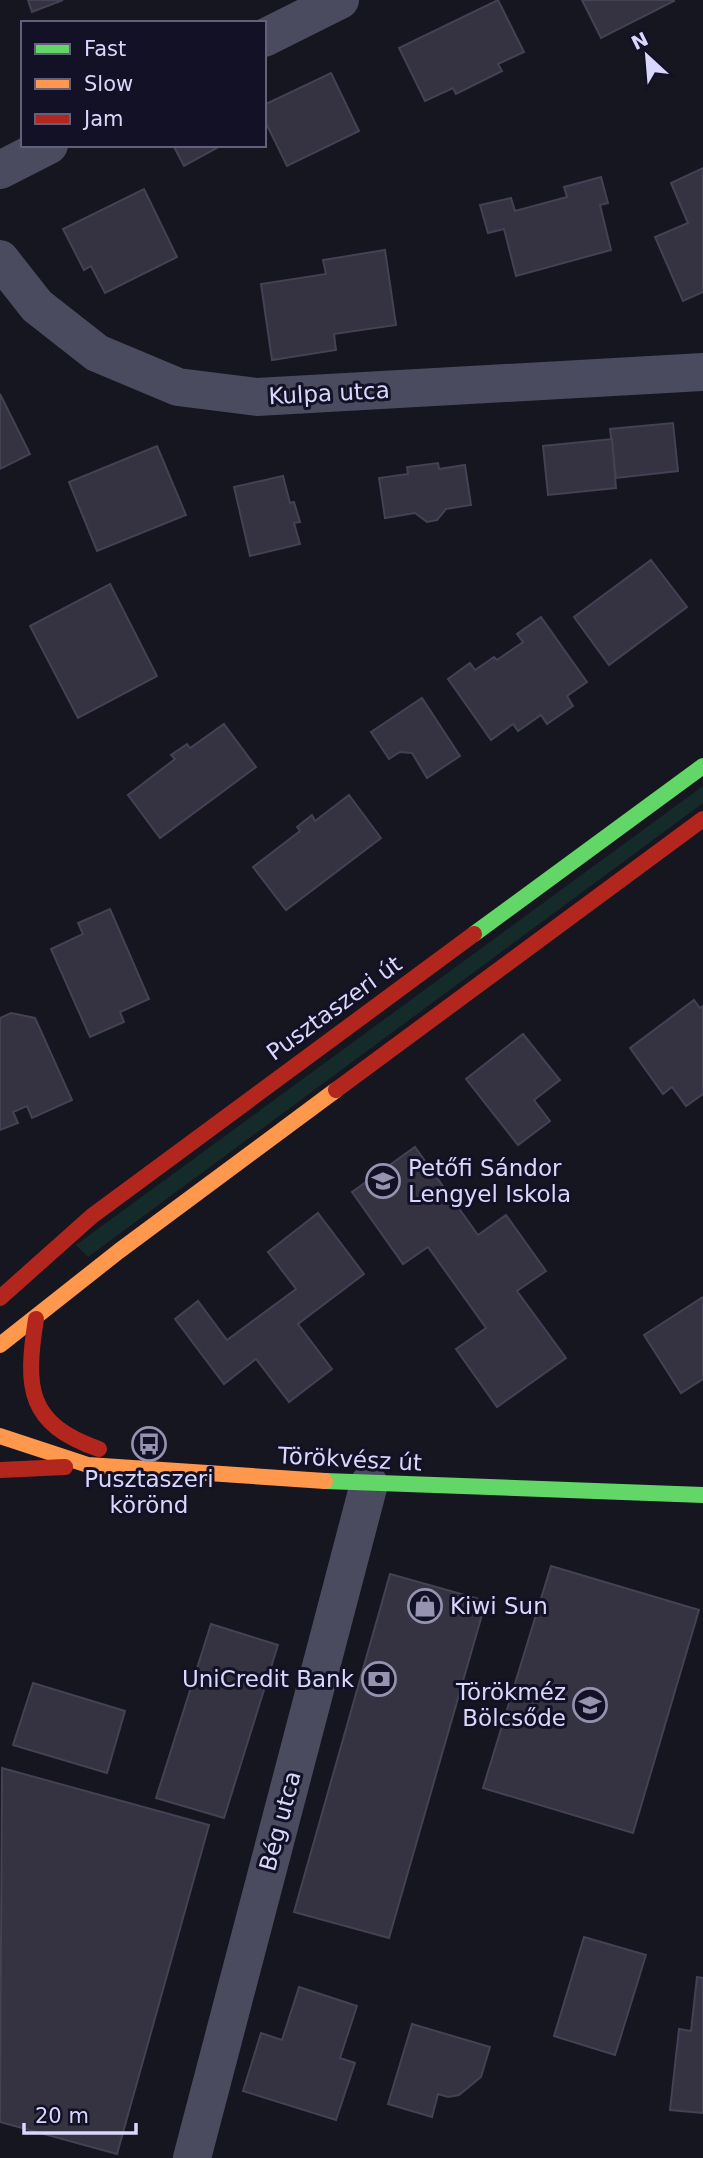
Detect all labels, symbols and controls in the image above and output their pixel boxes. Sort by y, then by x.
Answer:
legend [21,21,266,147]
north arrow [612,21,682,91]
text: N [628,27,652,54]
text: Fast [84,37,126,61]
text: Slow [84,72,133,96]
text: Jam [82,107,124,131]
street label: Kulpa utca [268,377,390,409]
street label: Pusztaszeri út [262,950,406,1066]
place label: Petőfi Sándor Lengyel Iskola [408,1155,571,1207]
school or university icon: Petőfi Sándor Lengyel Iskola [364,1162,402,1200]
bus stop icon: Pusztaszeri körönd [130,1425,168,1463]
street label: Törökvész út [276,1442,423,1476]
place label: Pusztaszeri körönd [84,1466,214,1518]
shop icon: Kiwi Sun [406,1587,444,1625]
place label: Kiwi Sun [450,1593,548,1619]
bank icon: UniCredit Bank [360,1660,398,1698]
place label: UniCredit Bank [182,1666,355,1692]
place label: Törökméz Bölcsőde [455,1679,566,1731]
school or university icon: Törökméz Bölcsőde [571,1686,609,1724]
street label: Bég utca [254,1768,306,1874]
scale bar [24,2092,136,2136]
text: 20 m [35,2104,89,2128]

